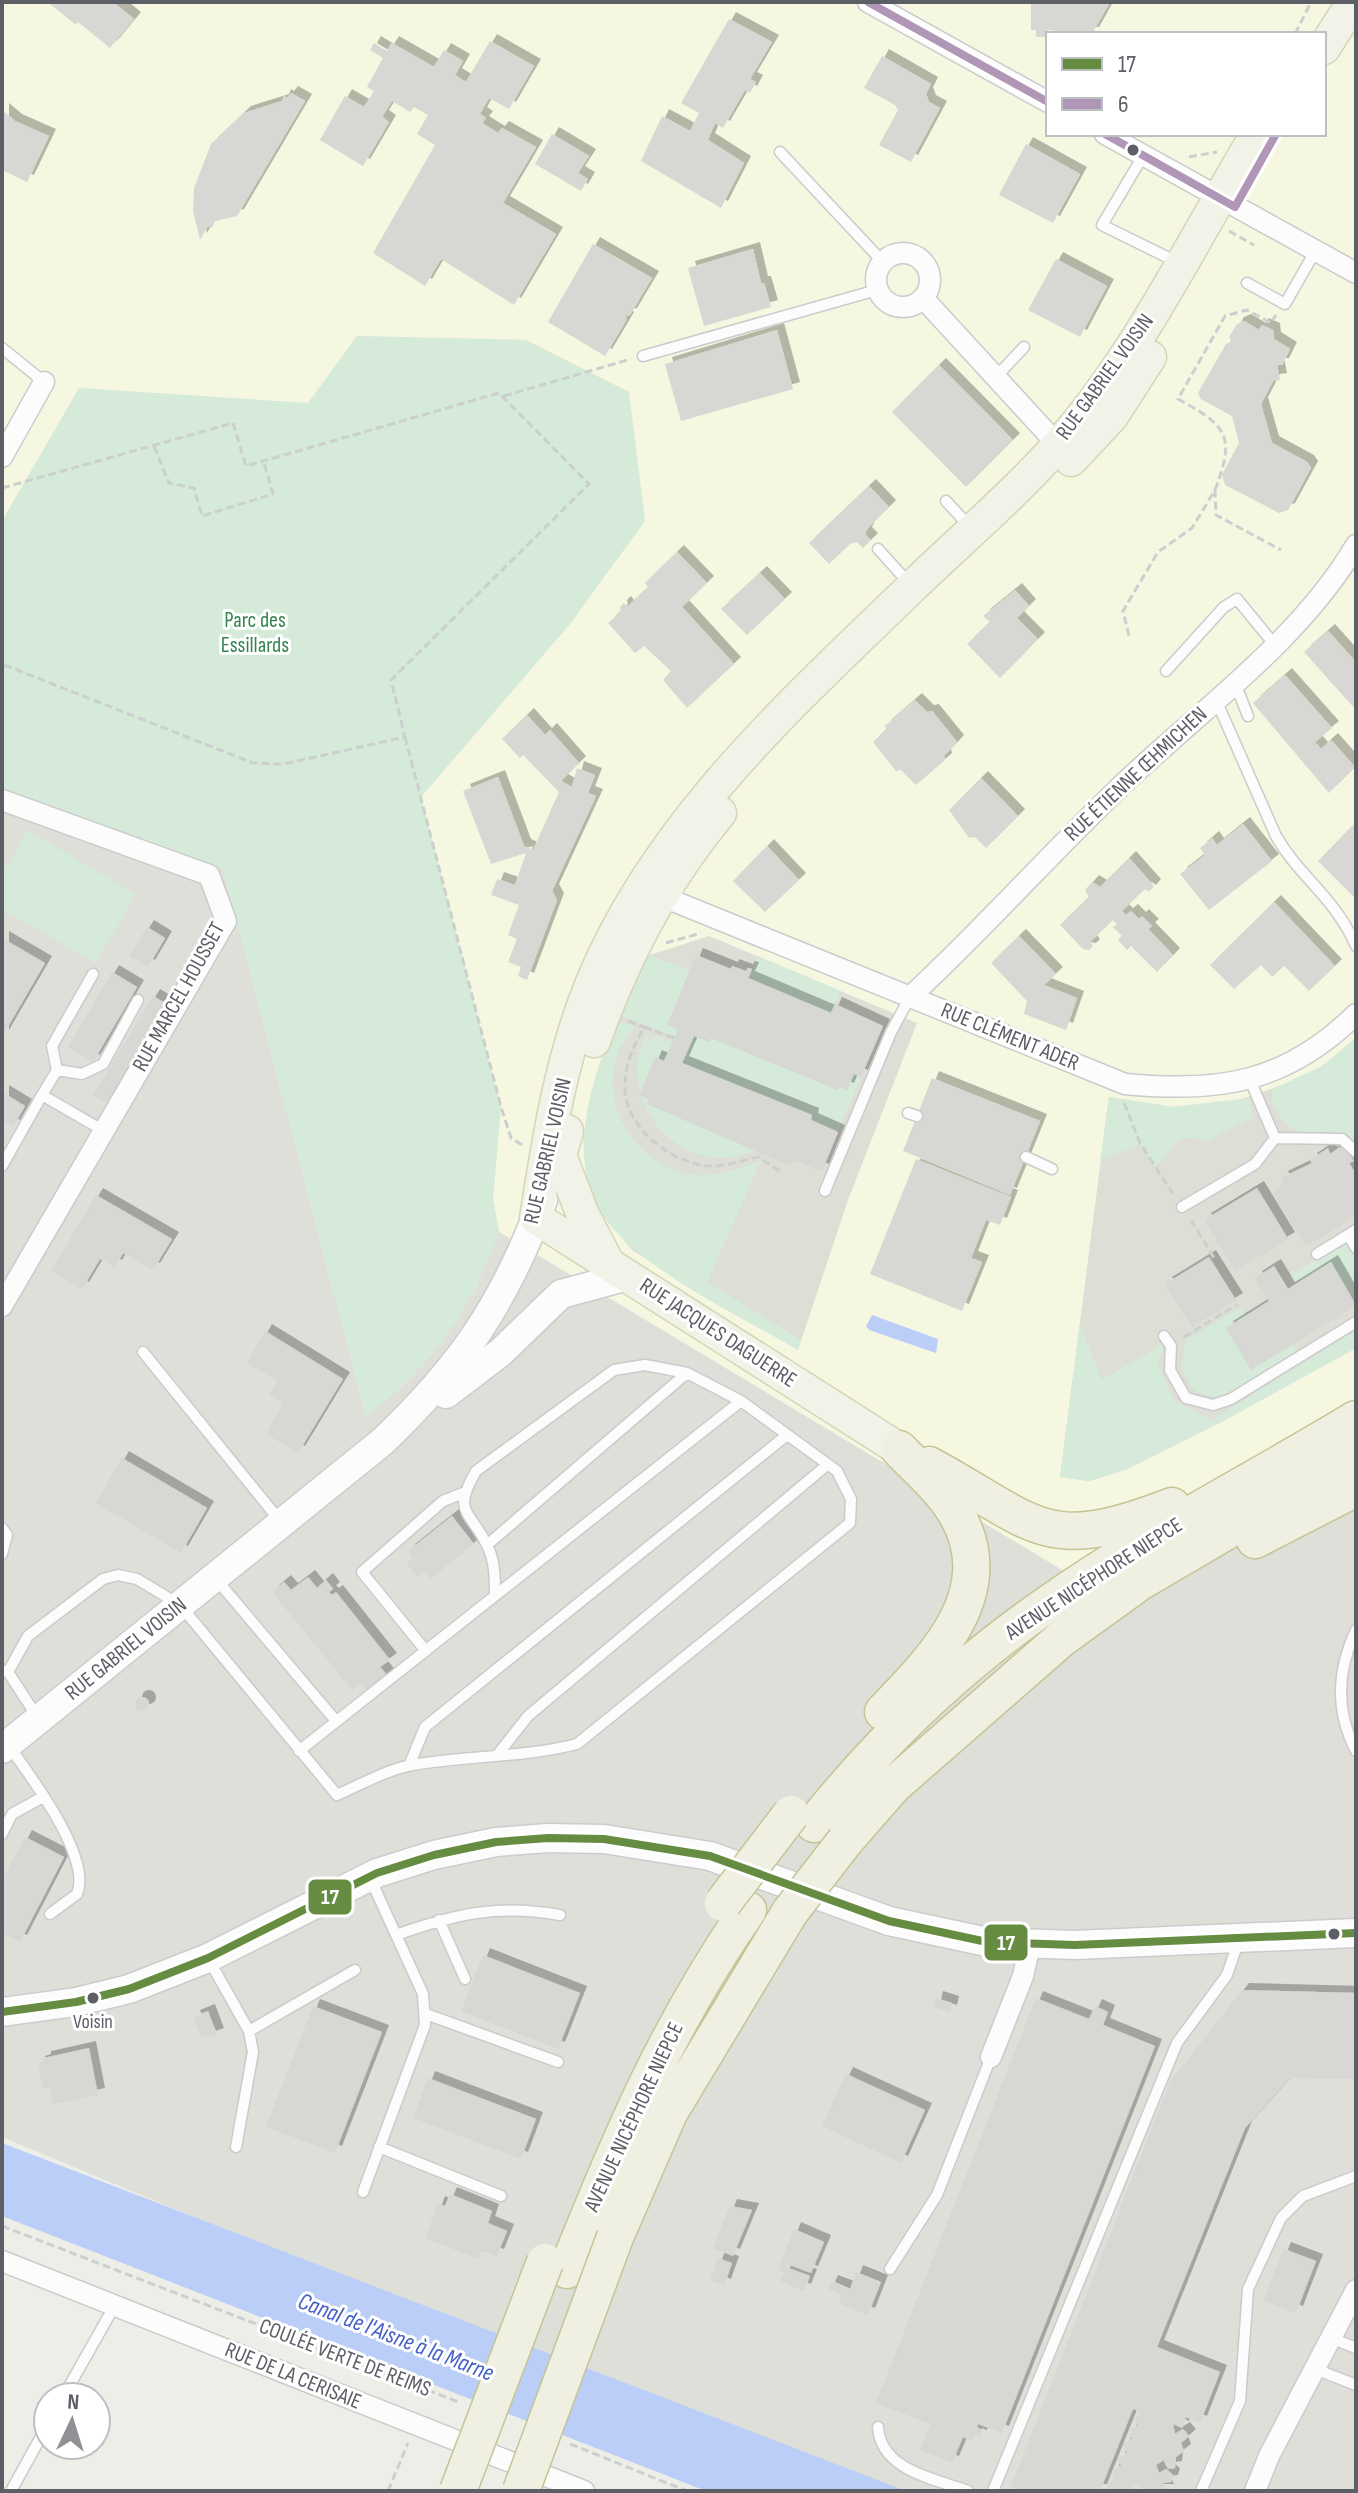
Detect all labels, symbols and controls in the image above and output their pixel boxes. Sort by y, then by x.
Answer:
legend [1046,32,1326,136]
text: 17 [1118,50,1136,79]
text: 6 [1118,90,1129,119]
unlabelled marker [1125,142,1141,158]
street label: RUE GABRIEL VOISIN [1050,309,1160,445]
park label: Parc des Essillards [221,607,289,659]
street label: RUE ÉTIENNE ŒHMICHEN [1059,701,1213,847]
street label: RUE MARCEL HOUSSET [127,917,231,1076]
street label: RUE CLÉMENT ADER [937,997,1083,1077]
street label: RUE GABRIEL VOISIN [518,1075,578,1227]
street label: RUE JACQUES DAGUERRE [634,1272,802,1394]
street label: AVENUE NICÉPHORE NIEPCE [1000,1512,1188,1647]
street label: RUE GABRIEL VOISIN [60,1592,192,1706]
line badge: 17 [307,1878,353,1916]
text: 17 [321,1884,339,1911]
line badge: 17 [983,1923,1029,1962]
unlabelled marker [1326,1926,1342,1942]
text: 17 [997,1930,1015,1957]
marker: Voisin [85,1990,101,2006]
place label: Voisin [73,2010,113,2034]
street label: AVENUE NICÉPHORE NIEPCE [578,2018,690,2217]
water label: Canal de l'Aisne à la Marne [294,2286,498,2388]
street label: COULÉE VERTE DE REIMS [255,2313,435,2403]
street label: RUE DE LA CERISAIE [221,2336,365,2416]
north arrow [32,2381,112,2461]
text: N [66,2389,80,2416]

